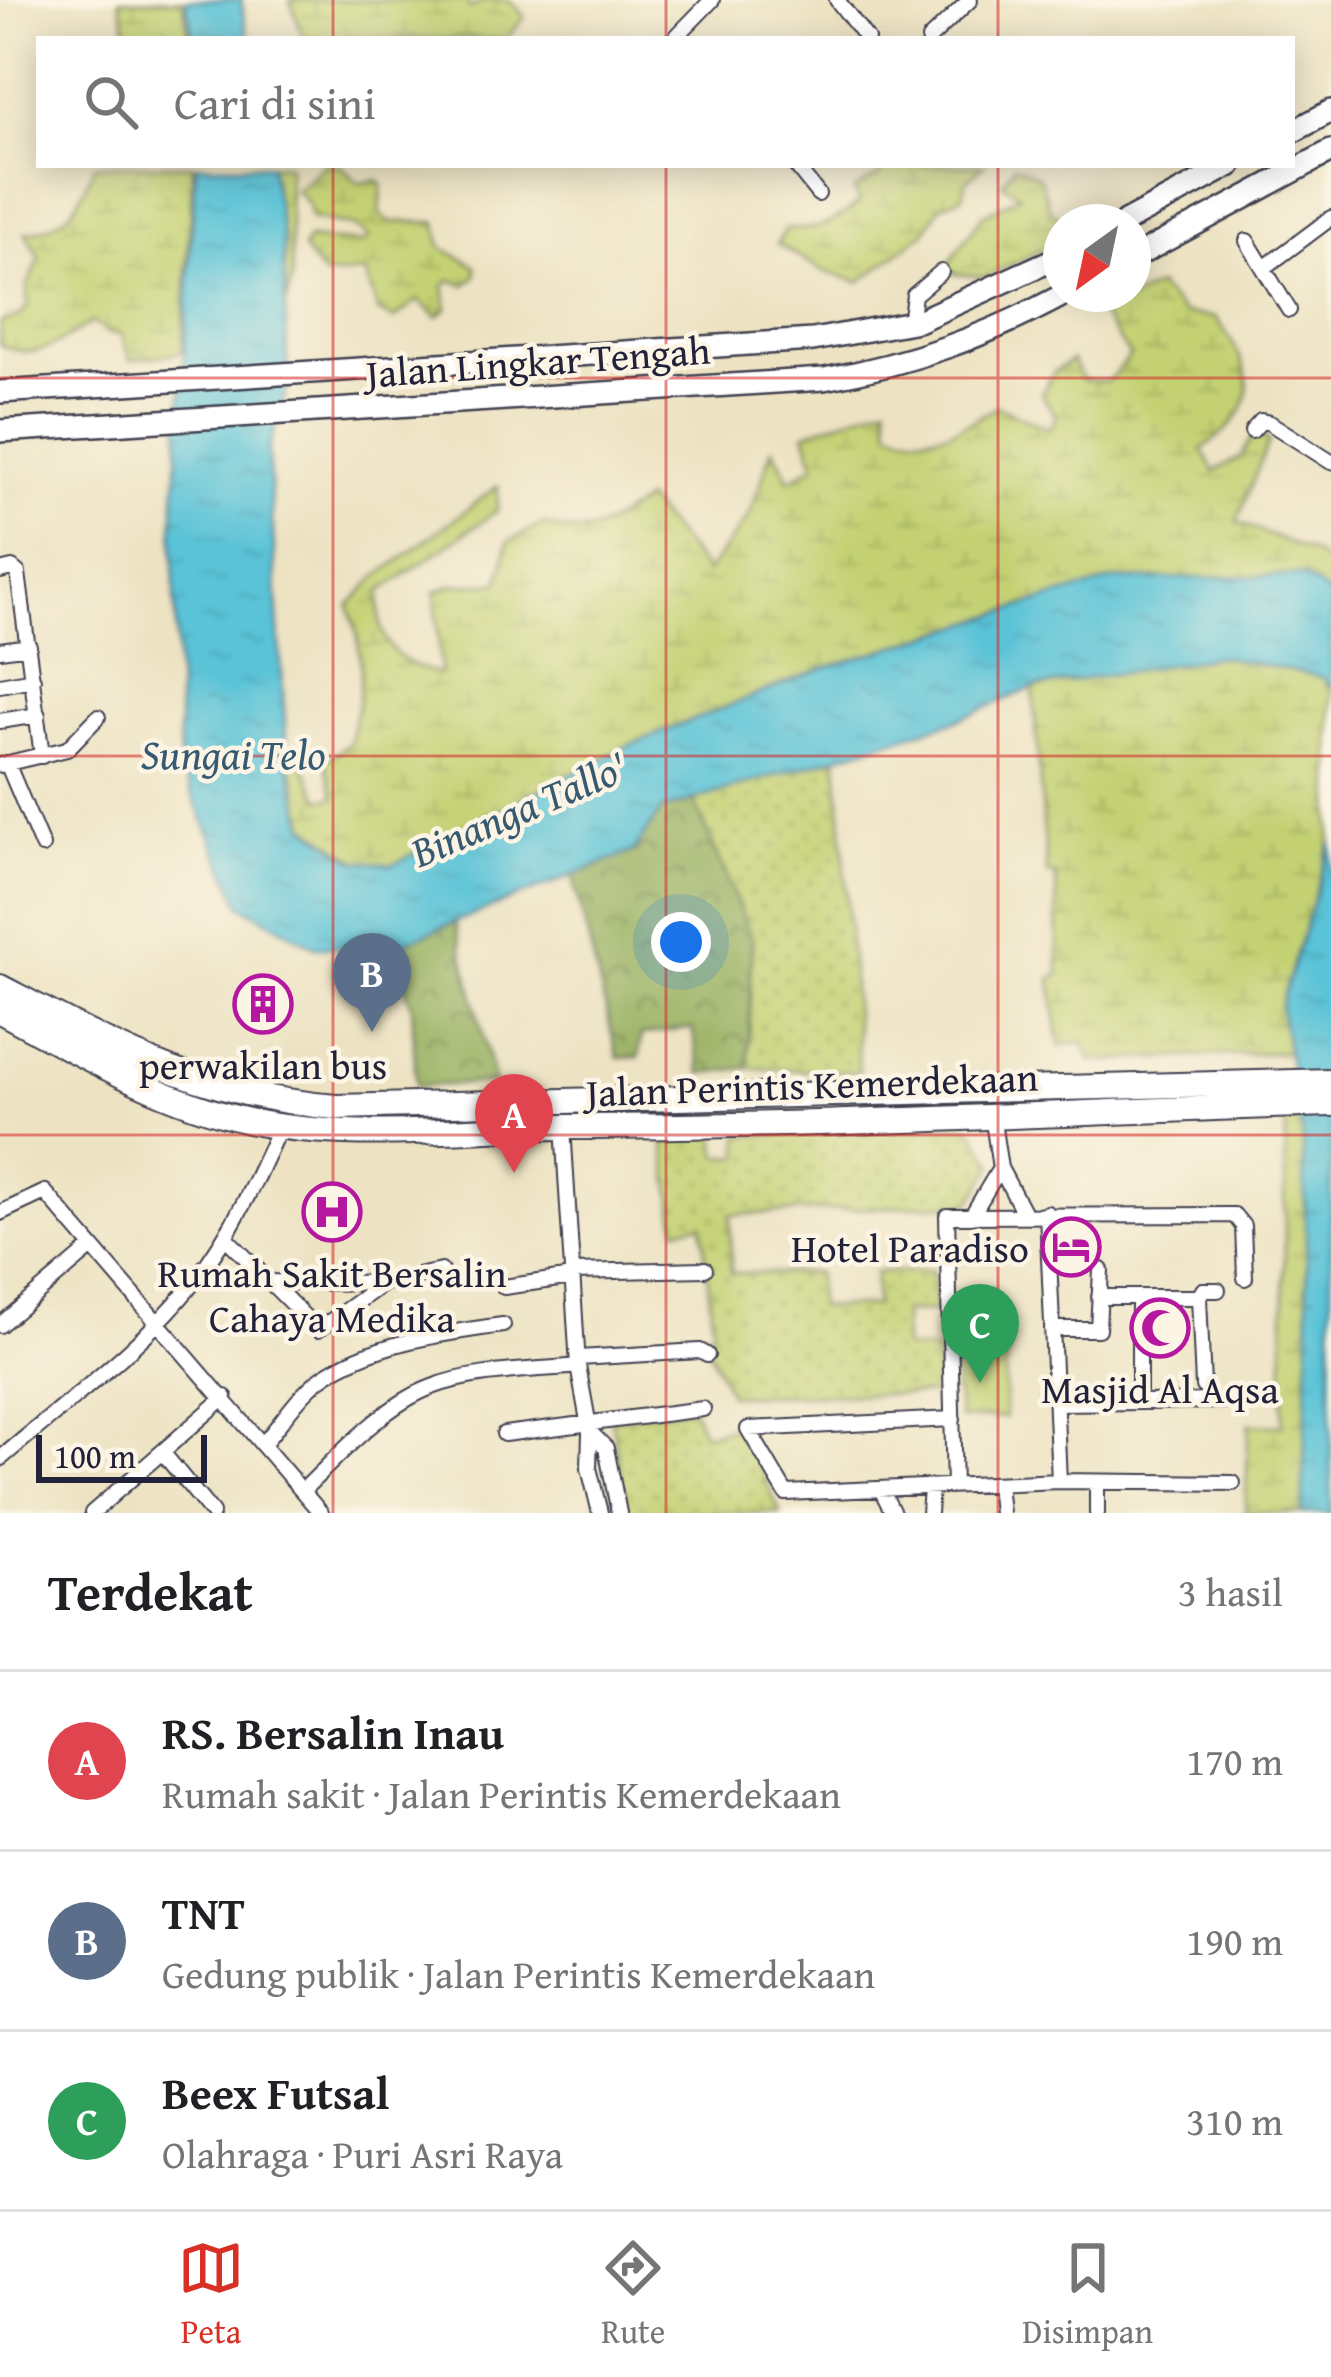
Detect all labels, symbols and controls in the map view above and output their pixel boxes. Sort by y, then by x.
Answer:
search box [36,36,1295,168]
icon: search [78,69,144,135]
text: Cari di sini [174,70,376,135]
north arrow [1043,204,1151,312]
street label: Jalan Lingkar Tengah [359,321,712,402]
water label: Sungai Telo [140,723,326,784]
water label: Binanga Tallo' [400,736,636,882]
your location [651,912,711,972]
pin: B [333,933,411,1032]
building icon: perwakilan bus [232,973,294,1035]
place label: perwakilan bus [139,1036,387,1093]
street label: Jalan Perintis Kemerdekaan [580,1048,1039,1121]
pin: A [475,1074,553,1173]
hospital icon: Rumah Sakit Bersalin Cahaya Medika [301,1181,363,1243]
hotel icon: Hotel Paradiso [1040,1216,1102,1278]
place label: Hotel Paradiso [791,1219,1029,1276]
place label: Rumah Sakit Bersalin Cahaya Medika [157,1244,507,1346]
pin: C [941,1284,1019,1383]
mosque icon: Masjid Al Aqsa [1129,1297,1191,1359]
place label: Masjid Al Aqsa [1041,1360,1280,1417]
scale bar [36,1429,207,1482]
text: 100 m [54,1432,136,1480]
text: Terdekat [48,1554,253,1629]
text: 3 hasil [1178,1563,1283,1620]
text: RS. Bersalin Inau [162,1700,504,1765]
text: A [75,1732,99,1789]
text: 170 m [1186,1732,1283,1789]
text: Rumah sakit · Jalan Perintis Kemerdekaan [162,1765,841,1822]
text: TNT [162,1880,245,1945]
text: B [75,1912,99,1969]
text: 190 m [1186,1912,1283,1969]
text: Gedung publik · Jalan Perintis Kemerdekaan [162,1945,875,2002]
text: Beex Futsal [162,2060,389,2125]
text: C [76,2092,98,2149]
text: 310 m [1186,2092,1283,2149]
text: Olahraga · Puri Asri Raya [162,2125,563,2182]
tab: Peta [178,2235,244,2355]
tab: Rute [600,2235,666,2355]
tab: Disimpan [1022,2235,1153,2355]

